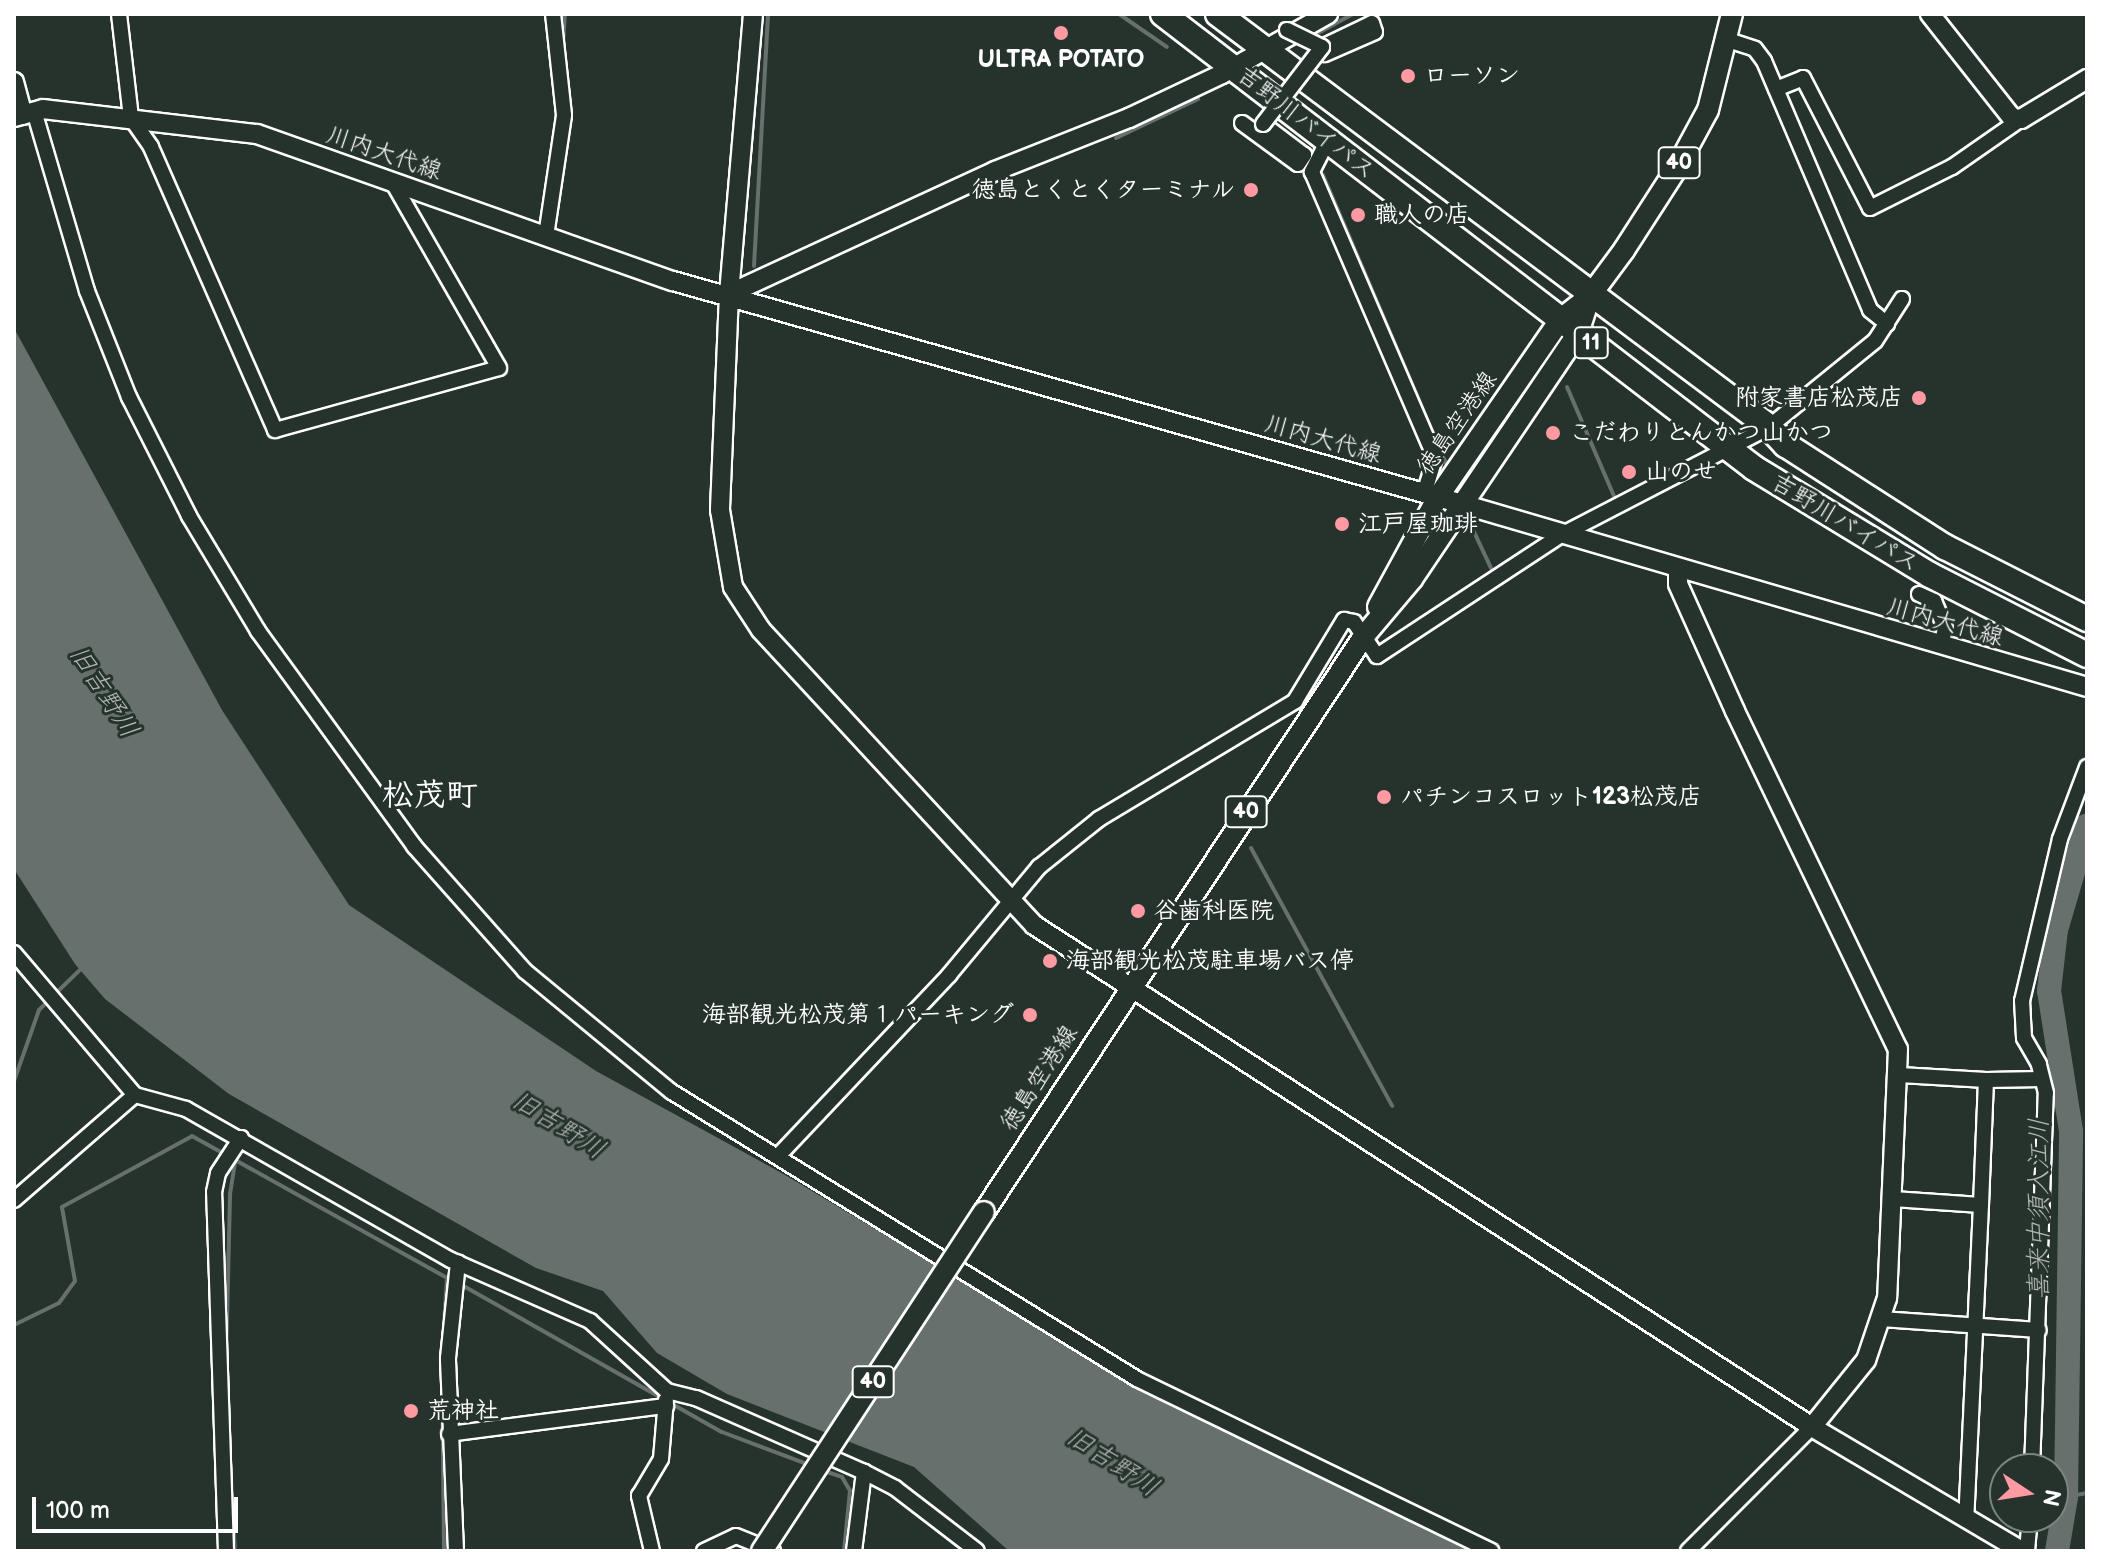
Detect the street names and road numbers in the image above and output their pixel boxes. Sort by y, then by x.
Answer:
street label: 吉野川バイパス [1231,60,1381,186]
street label: 川内大代線 [323,120,445,186]
road number: 40 [1657,145,1701,181]
road number: 11 [1573,325,1609,361]
street label: 徳島空港線 [1411,366,1503,480]
street label: 川内大代線 [1261,409,1385,469]
street label: 吉野川バイパス [1766,467,1924,579]
street label: 川内大代線 [1883,592,2007,652]
road number: 40 [1224,794,1268,830]
street label: 徳島空港線 [994,1020,1084,1136]
road number: 40 [851,1364,895,1400]

